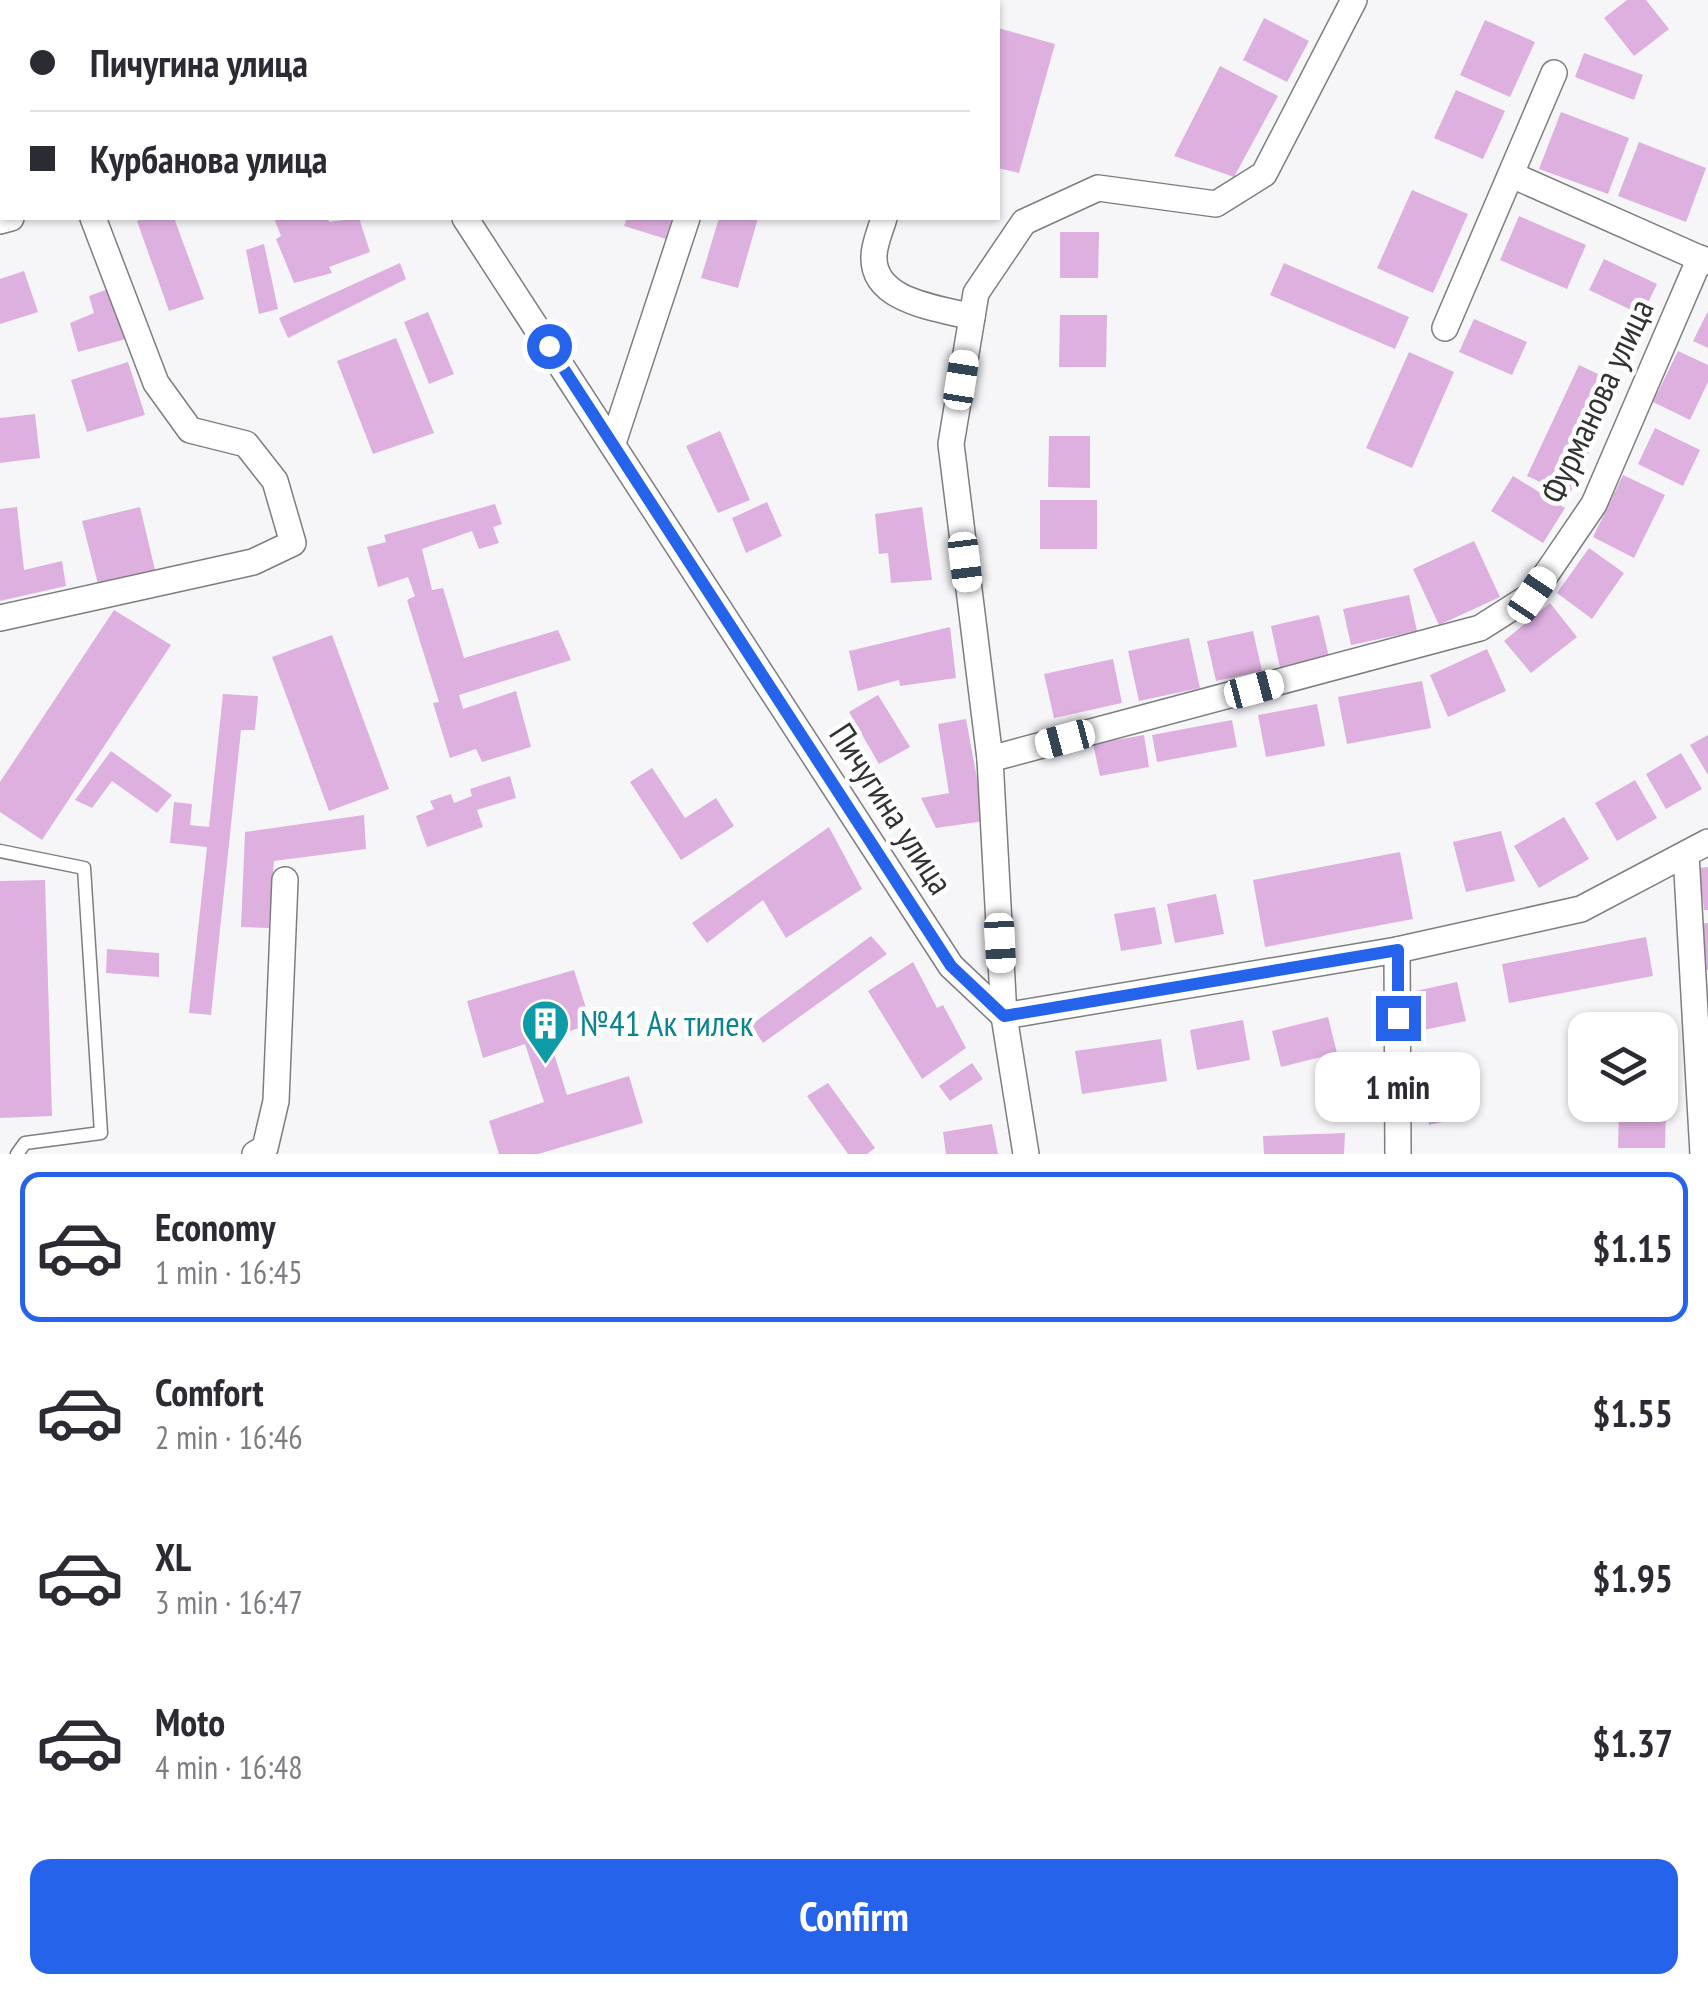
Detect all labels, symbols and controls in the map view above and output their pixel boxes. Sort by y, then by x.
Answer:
text: Пичугина улица [90,38,308,87]
text: Курбанова улица [90,134,327,183]
street label: Фурманова улица [1529,291,1663,510]
route start [527,324,572,369]
car [941,348,981,412]
car [946,530,984,594]
car [1503,562,1561,628]
car [1221,667,1287,711]
street label: Пичугина улица [820,714,964,903]
car [1032,717,1098,761]
car [983,912,1017,974]
route end [1376,996,1421,1041]
building icon: №41 Ак тилек [519,998,571,1066]
place label: №41 Ак тилек [580,1000,754,1046]
map controls [1568,1012,1678,1122]
button: layers [1568,1012,1678,1122]
callout: 1 min [1316,1053,1480,1123]
text: 1 min [1365,1066,1430,1108]
icon: car [35,1202,125,1292]
text: Economy [155,1202,275,1251]
text: $1.15 [1592,1223,1673,1272]
text: 1 min · 16:45 [155,1251,303,1293]
icon: car [35,1367,125,1457]
text: Comfort [155,1367,264,1416]
text: $1.55 [1592,1388,1673,1437]
text: 2 min · 16:46 [155,1416,303,1458]
icon: car [35,1532,125,1622]
text: XL [155,1532,191,1581]
text: $1.95 [1592,1553,1673,1602]
text: 3 min · 16:47 [155,1581,303,1623]
icon: car [35,1697,125,1787]
text: Moto [155,1697,225,1746]
text: $1.37 [1592,1718,1673,1767]
text: 4 min · 16:48 [155,1746,303,1788]
button: Confirm [30,1859,1678,1974]

